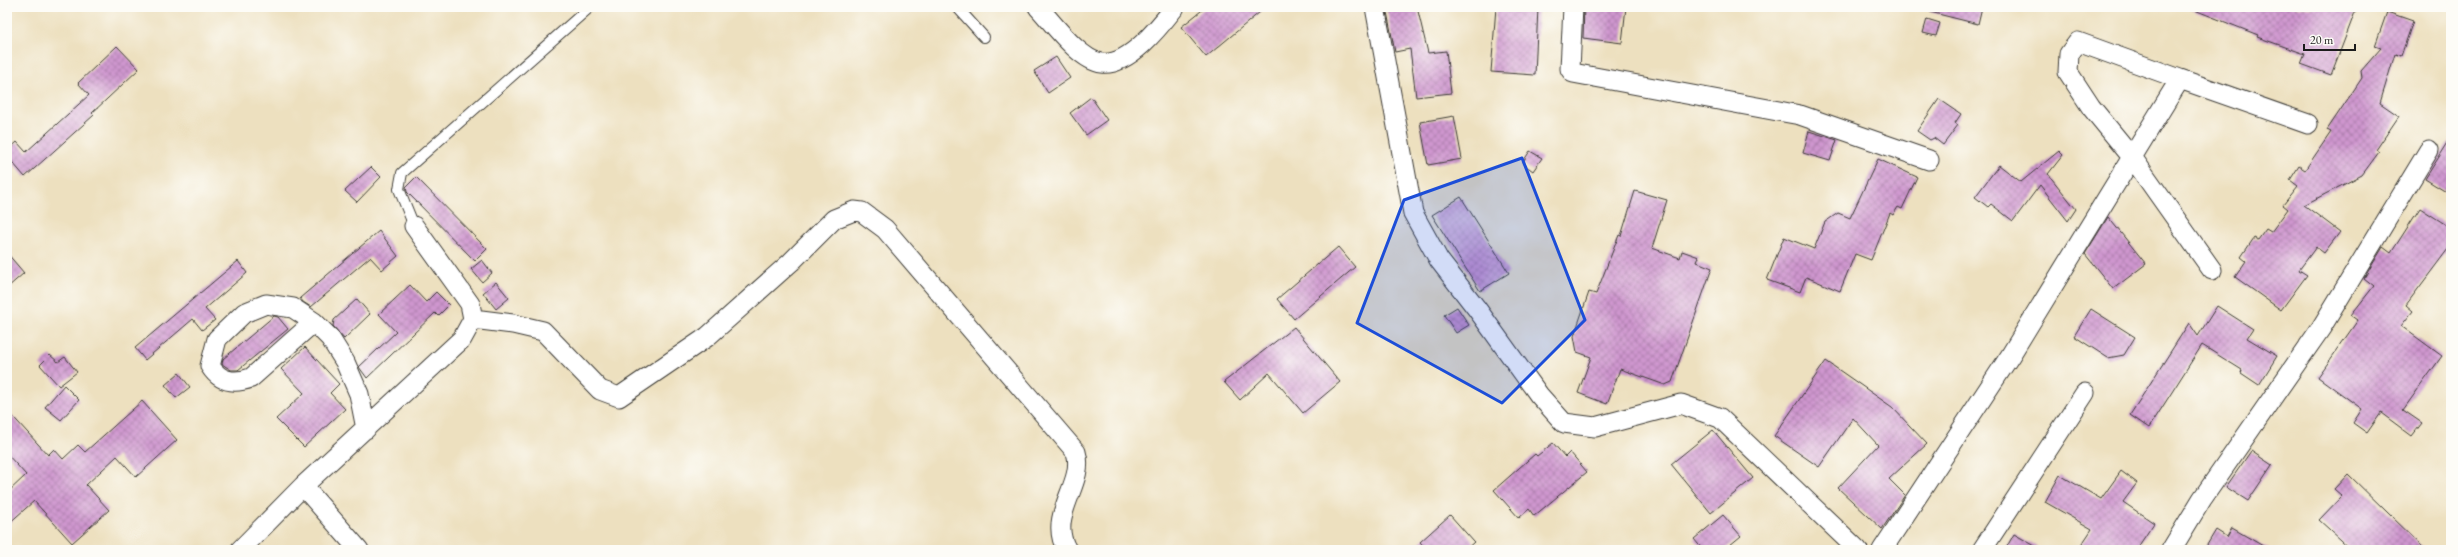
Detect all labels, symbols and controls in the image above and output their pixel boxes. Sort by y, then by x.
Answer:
scale bar [2304,26,2355,52]
text: 20 m [2310,32,2334,48]

